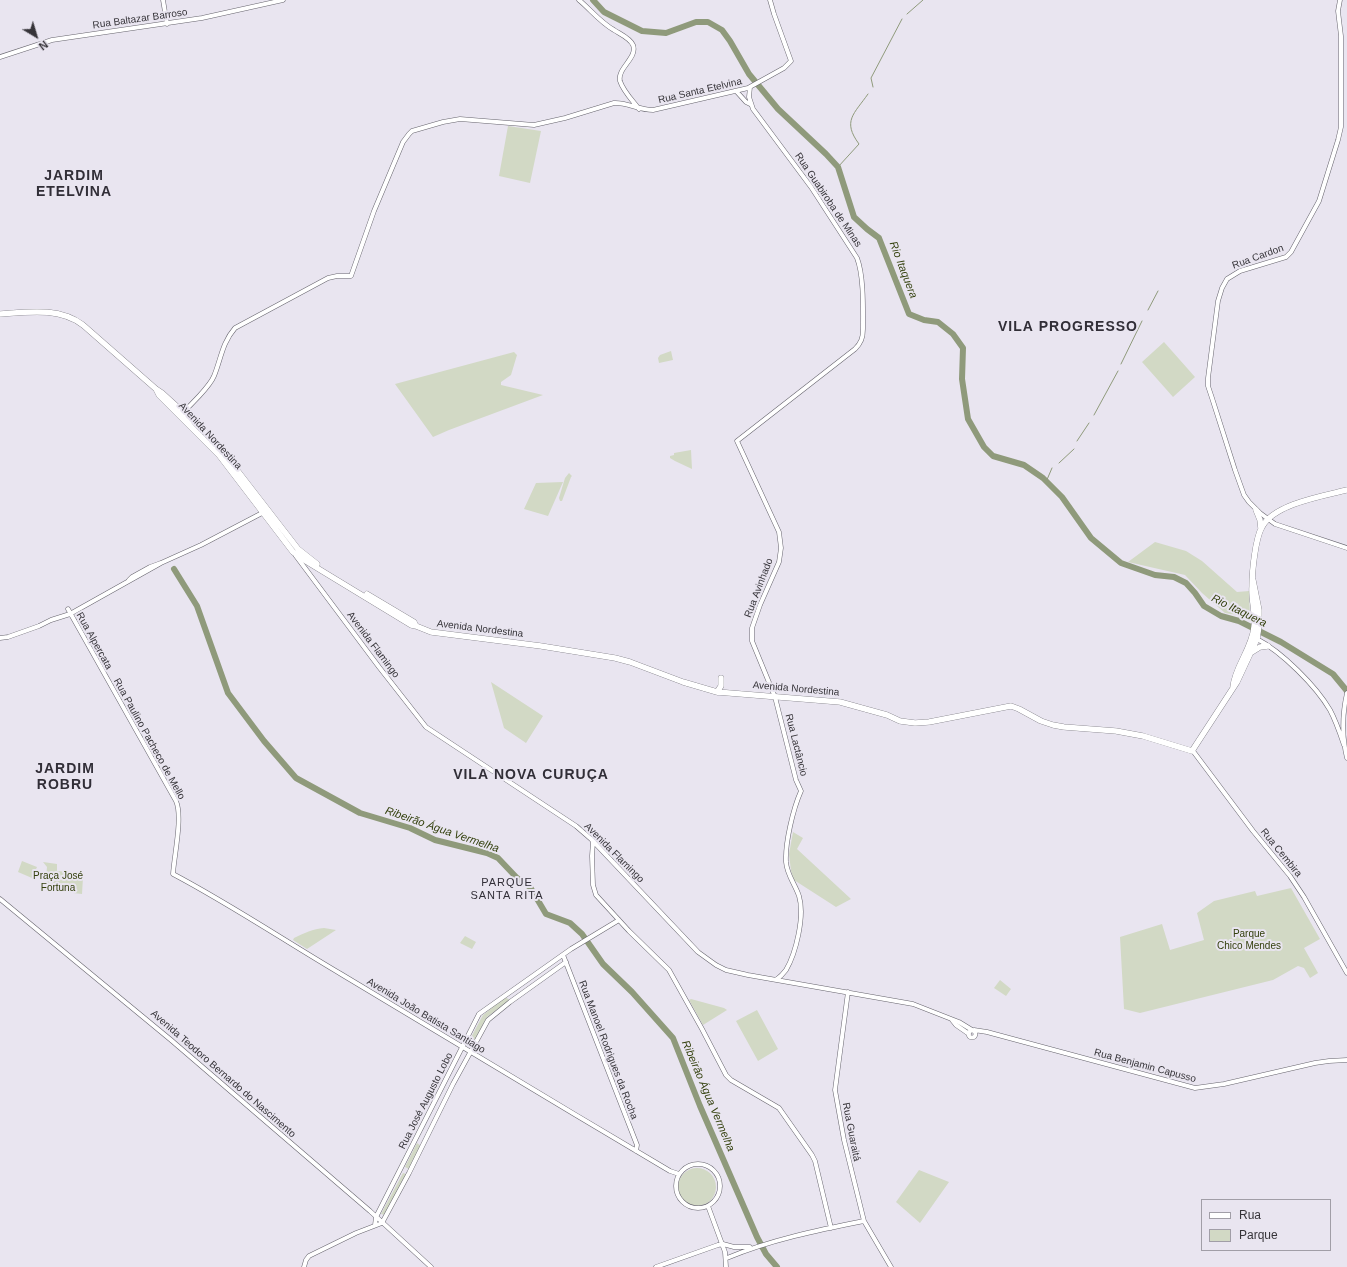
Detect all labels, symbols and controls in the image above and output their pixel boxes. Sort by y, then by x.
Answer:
street label: Rua Baltazar Barroso [92,6,188,32]
north arrow [16,16,56,56]
text: N [37,38,50,53]
street label: Rua Santa Etelvina [657,76,743,106]
street label: Rua Guabiroba de Minas [792,151,864,249]
district label: JARDIM ETELVINA [36,168,112,200]
water label: Rio Itaquera [886,240,920,300]
street label: Rua Cardon [1231,242,1285,272]
district label: VILA PROGRESSO [998,319,1138,335]
street label: Avenida Nordestina [176,400,244,472]
street label: Rua Avinhado [742,557,776,619]
water label: Rio Itaquera [1209,592,1269,630]
street label: Avenida Flamingo [344,609,402,681]
street label: Rua Alpercata [73,610,115,672]
street label: Avenida Nordestina [436,618,524,640]
street label: Rua Paulino Pacheco de Mello [111,676,187,802]
street label: Avenida Nordestina [752,679,840,699]
street label: Rua Lactâncio [782,713,810,777]
district label: JARDIM ROBRU [35,761,95,794]
district label: VILA NOVA CURUÇA [453,767,609,783]
water label: Ribeirão Água Vermelha [383,804,501,856]
street label: Avenida Flamingo [582,821,646,885]
street label: Rua Cembira [1258,826,1304,880]
park label: Praça José Fortuna [33,870,83,894]
district label: PARQUE SANTA RITA [470,876,544,902]
park label: Parque Chico Mendes [1217,928,1281,952]
street label: Avenida João Batista Santiago [365,976,487,1056]
street label: Rua Manoel Rodrigues da Rocha [576,979,640,1121]
street label: Avenida Teodoro Bernardo do Nascimento [148,1008,298,1140]
water label: Ribeirão Água Vermelha [679,1038,737,1154]
street label: Rua Benjamin Capusso [1093,1047,1197,1085]
street label: Rua José Augusto Lobo [396,1051,456,1151]
street label: Rua Guaraitá [839,1102,863,1162]
legend [1201,1199,1331,1251]
text: Rua [1239,1208,1261,1222]
text: Parque [1239,1228,1278,1242]

